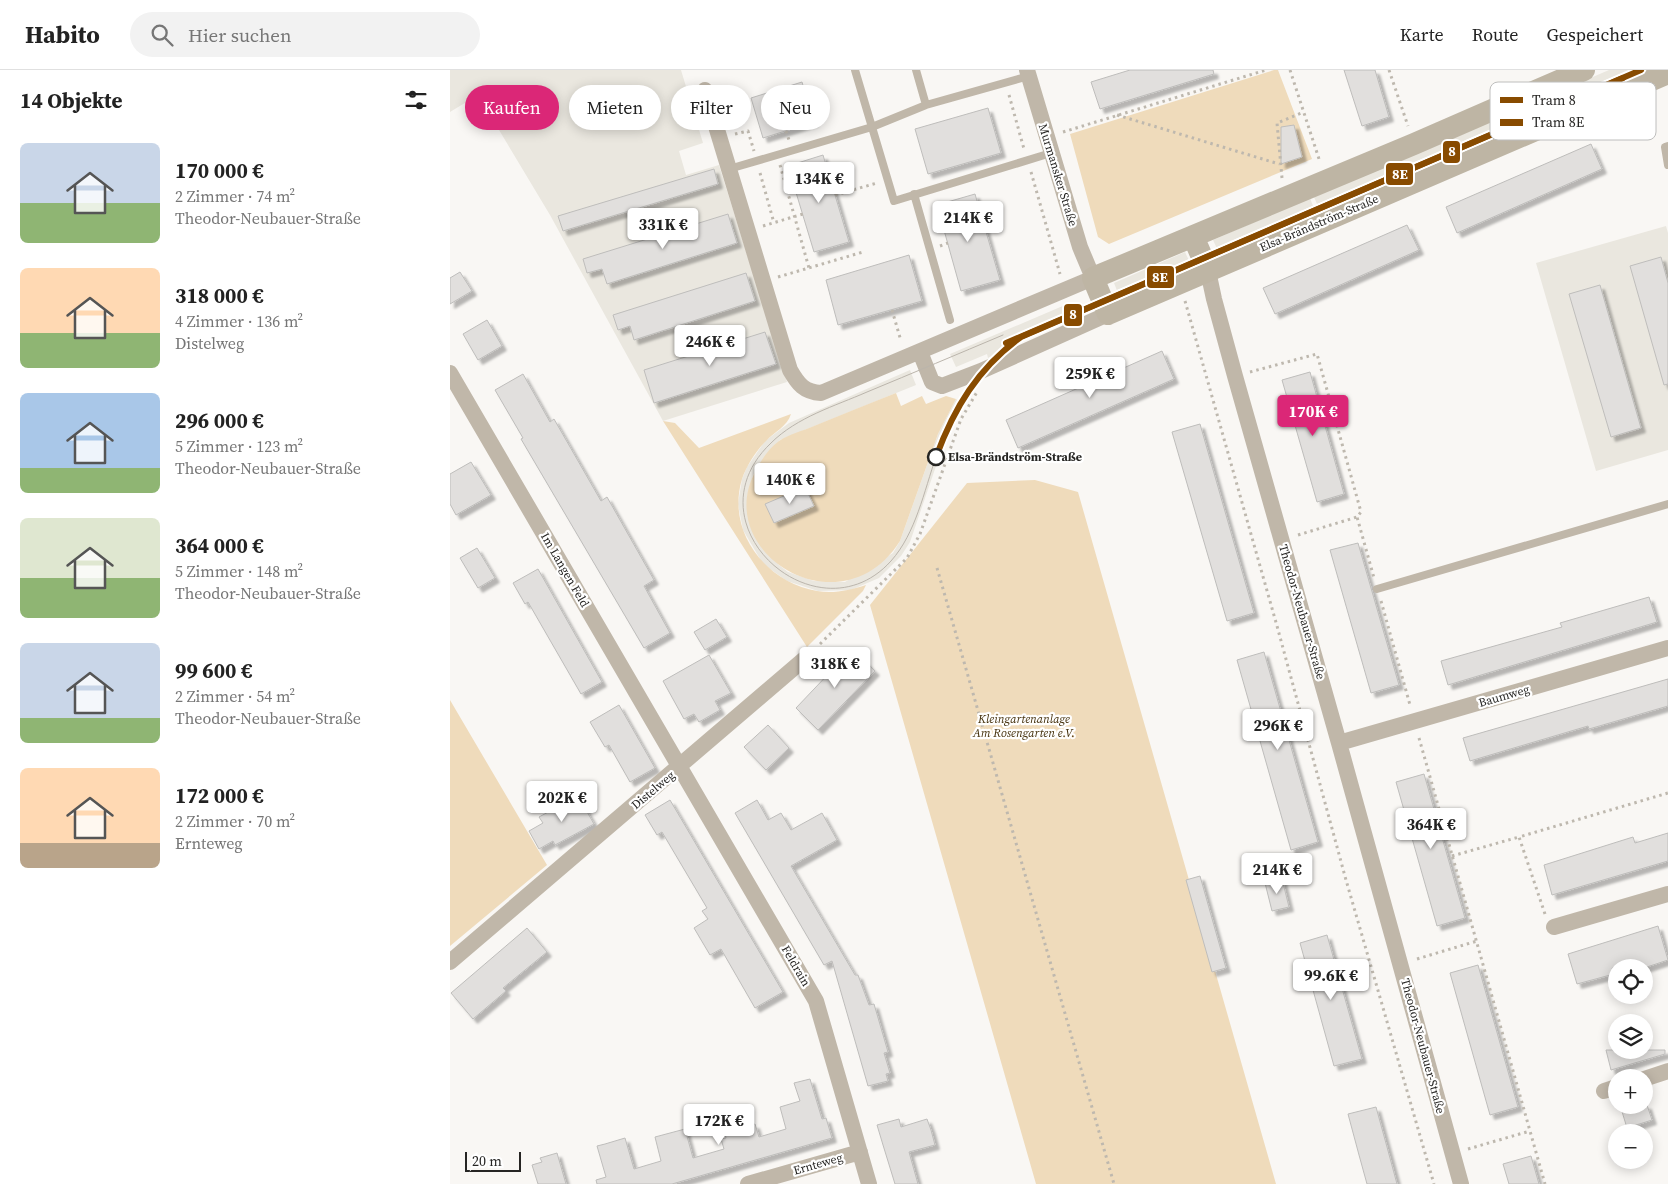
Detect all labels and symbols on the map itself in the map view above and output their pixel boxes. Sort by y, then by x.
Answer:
legend [1490,82,1656,140]
text: Tram 8 [1532,90,1576,110]
text: Tram 8E [1532,112,1584,132]
street label: Murmansker Straße [1035,122,1081,228]
line badge: 8 [1442,140,1461,164]
text: 8 [1448,141,1456,161]
pin: 134K € [778,162,860,204]
line badge: 8E [1385,162,1414,186]
text: 8E [1392,164,1408,184]
street label: Elsa-Brändström-Straße [1257,191,1381,255]
pin: 214K € [927,200,1009,243]
pin: 331K € [622,208,704,250]
line badge: 8E [1146,265,1175,289]
text: 8E [1152,267,1168,287]
line badge: 8 [1063,303,1083,327]
text: 8 [1069,304,1077,324]
pin: 246K € [669,324,751,367]
pin: 259K € [1049,356,1131,399]
pin: 170K € [1272,394,1354,437]
marker: Elsa-Brändström-Straße [927,448,945,466]
place label: Elsa-Brändström-Straße [948,449,1082,465]
pin: 140K € [749,462,831,505]
street label: Im Langen Feld [537,530,593,610]
street label: Theodor-Neubauer-Straße [1275,543,1329,681]
pin: 318K € [794,646,876,689]
street label: Baumweg [1477,681,1531,711]
pin: 296K € [1237,708,1319,751]
park label: Kleingartenanlage Am Rosengarten e.V. [972,711,1075,741]
street label: Distelweg [628,767,678,813]
pin: 202K € [521,780,603,823]
pin: 364K € [1390,808,1472,850]
pin: 214K € [1236,852,1318,895]
street label: Feldrain [778,943,814,989]
pin: 99.6K € [1285,958,1377,1001]
street label: Theodor-Neubauer-Straße [1397,977,1449,1115]
pin: 172K € [678,1104,760,1146]
scale bar [465,1149,521,1172]
street label: Ernteweg [791,1149,845,1179]

